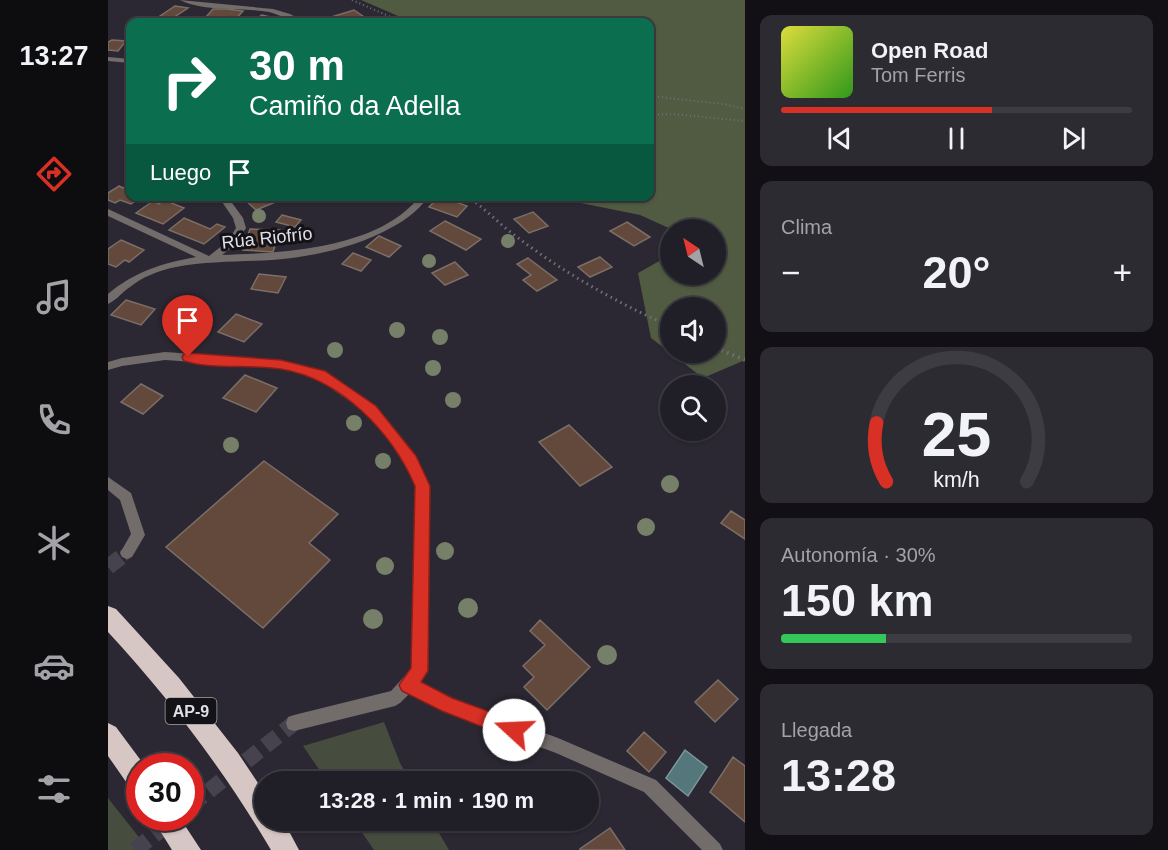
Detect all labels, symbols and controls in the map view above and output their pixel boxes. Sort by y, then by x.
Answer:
text: Open Road [871,38,988,63]
text: 13:27 [19,41,89,71]
icon: right [150,42,228,120]
text: 30 m [249,42,345,89]
text: Tom Ferris [871,64,965,86]
text: Camiño da Adella [249,91,461,121]
icon: previous [823,122,856,155]
icon: pause [940,122,973,155]
icon: next [1057,122,1090,155]
icon: directions [33,153,75,195]
icon: arrive [223,156,256,189]
text: Luego [150,160,211,185]
text: Clima [781,216,832,238]
north arrow [660,219,726,285]
map controls [660,219,726,441]
street label: Rúa Riofrío [221,223,313,253]
text: 20° [922,247,991,298]
text: − [781,254,800,291]
text: + [1113,254,1132,291]
icon: music [33,276,75,318]
pin [162,295,213,357]
button: sound [660,297,726,363]
icon: arrive [171,304,204,337]
button: search [660,375,726,441]
icon: phone [33,399,75,441]
text: 25 [922,400,991,469]
text: km/h [933,468,980,492]
icon: climate [33,522,75,564]
text: Autonomía · 30% [781,544,936,566]
text: 150 km [781,575,934,626]
icon: car [33,645,75,687]
road number: AP-9 [166,698,217,724]
position arrow [482,698,546,762]
text: Llegada [781,719,852,741]
text: 13:28 [781,750,896,801]
speed limit sign: 30 [126,753,204,831]
icon: filters [33,768,75,810]
text: 13:28 · 1 min · 190 m [319,788,534,813]

